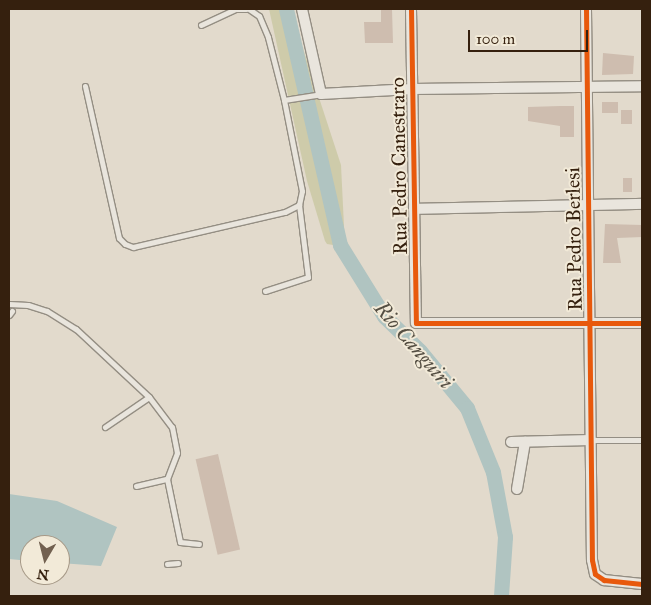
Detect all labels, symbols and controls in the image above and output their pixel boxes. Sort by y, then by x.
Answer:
scale bar [471,20,591,52]
text: 100 m [476,30,515,48]
street label: Rua Pedro Canestraro [385,77,413,255]
street label: Rua Pedro Berlesi [561,167,587,311]
water label: Rio Canguiri [369,296,459,394]
north arrow [20,535,70,585]
text: N [36,565,50,584]

